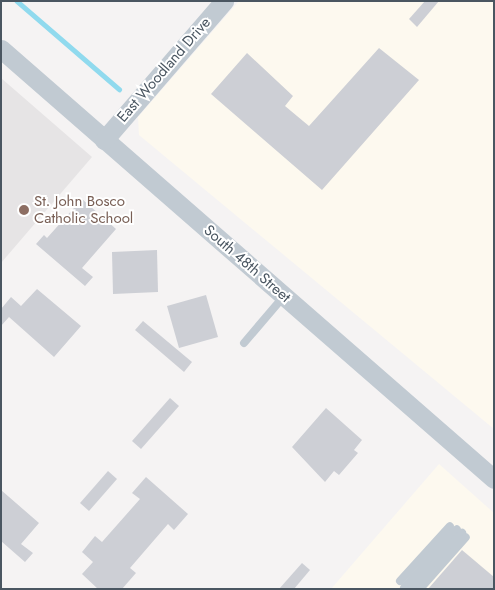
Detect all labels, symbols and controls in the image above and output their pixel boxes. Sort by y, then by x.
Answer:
street label: East Woodland Drive [114,14,214,126]
place label: St. John Bosco Catholic School [34,192,133,227]
marker: St. John Bosco Catholic School [18,204,30,216]
street label: South 48th Street [200,221,294,307]

